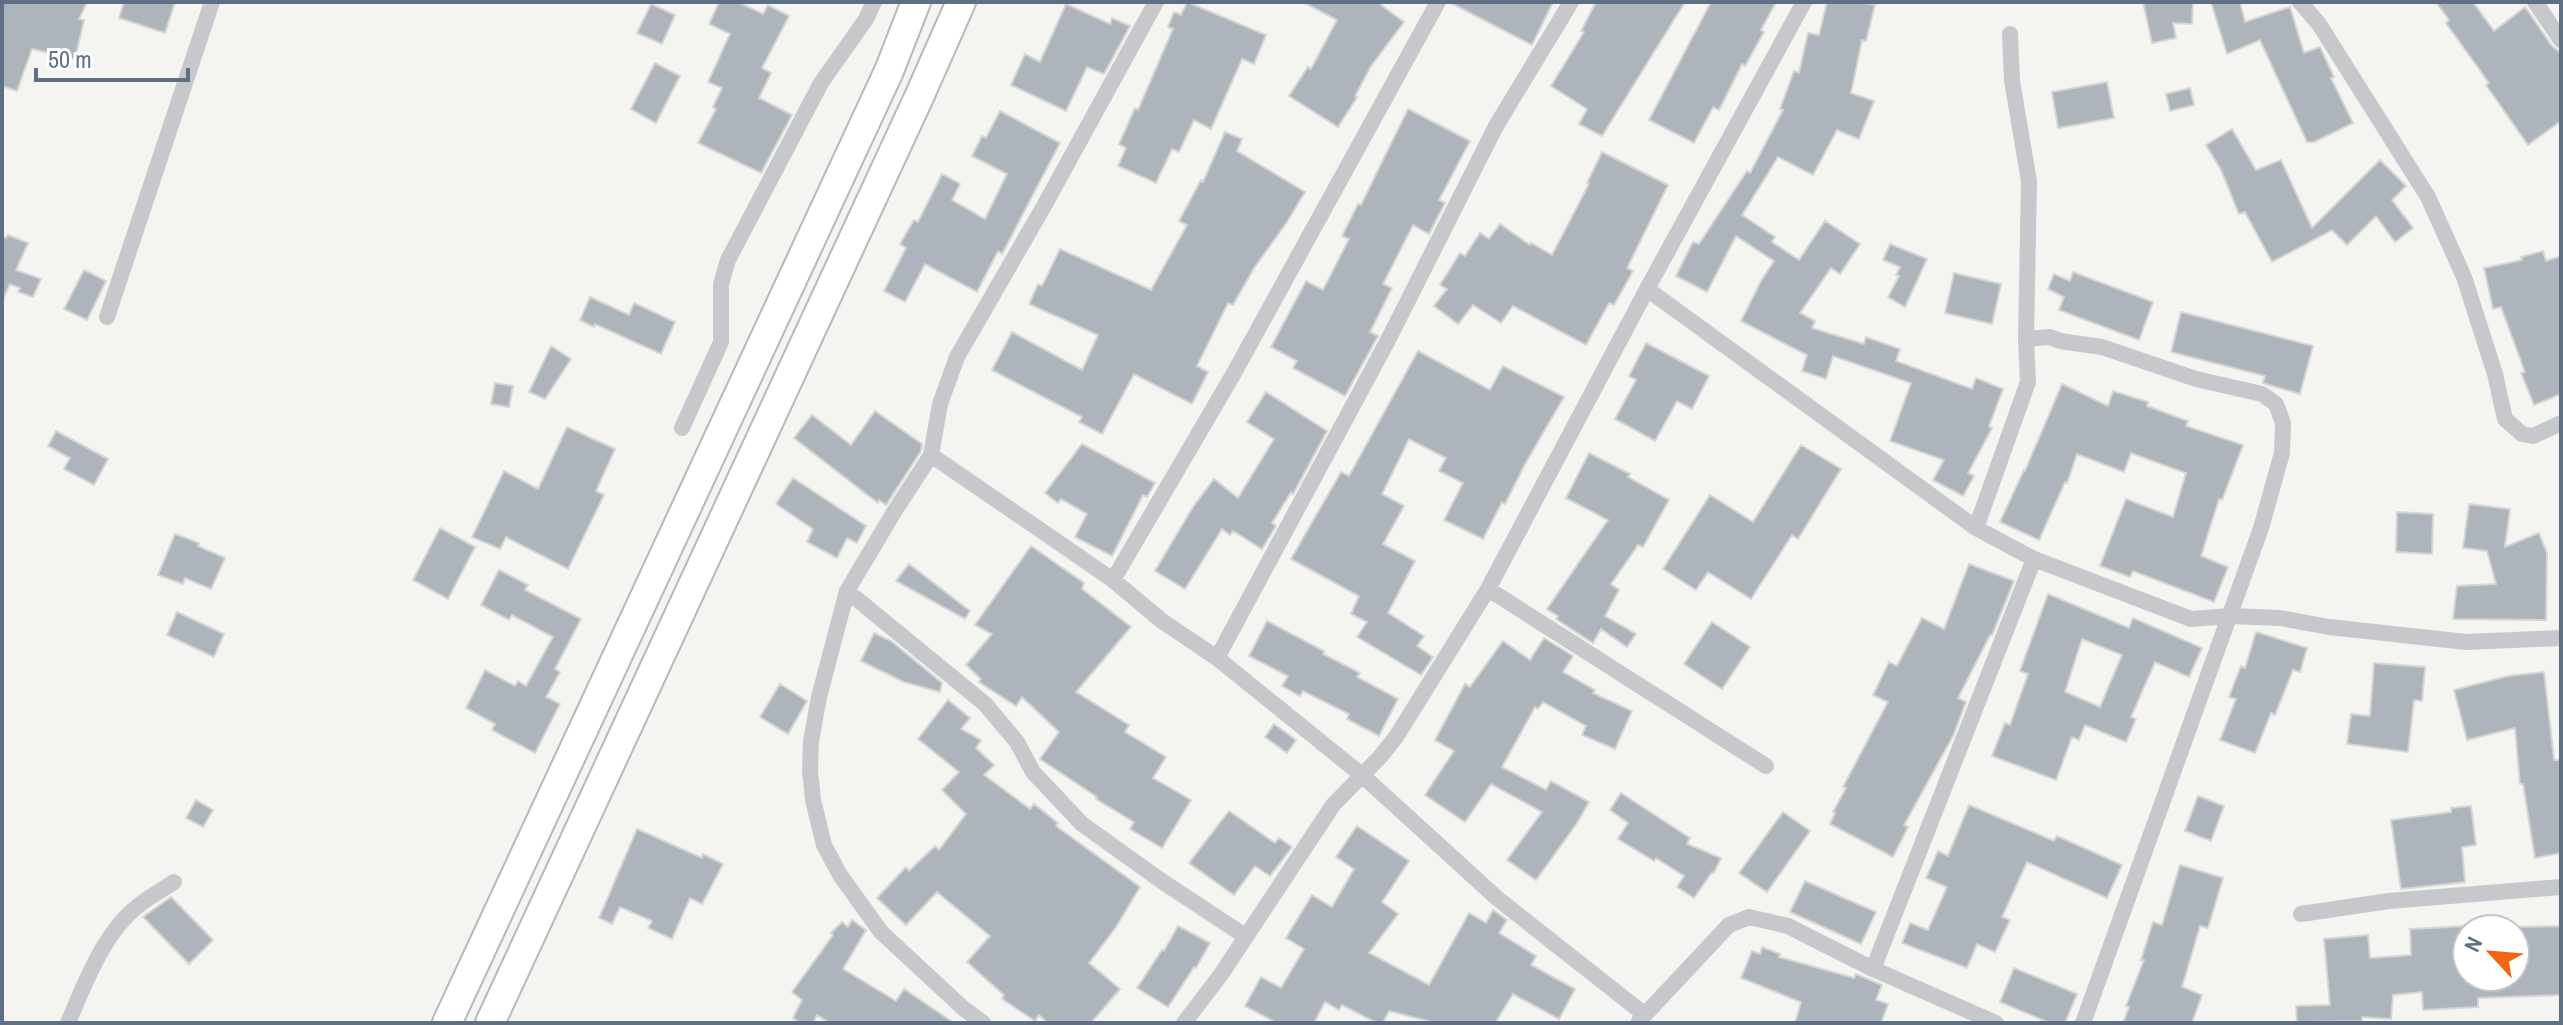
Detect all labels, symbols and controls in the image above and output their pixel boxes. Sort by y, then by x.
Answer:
scale bar [36,32,188,82]
text: 50 m [48,43,92,75]
north arrow [2451,913,2531,993]
text: N [2457,932,2489,957]

